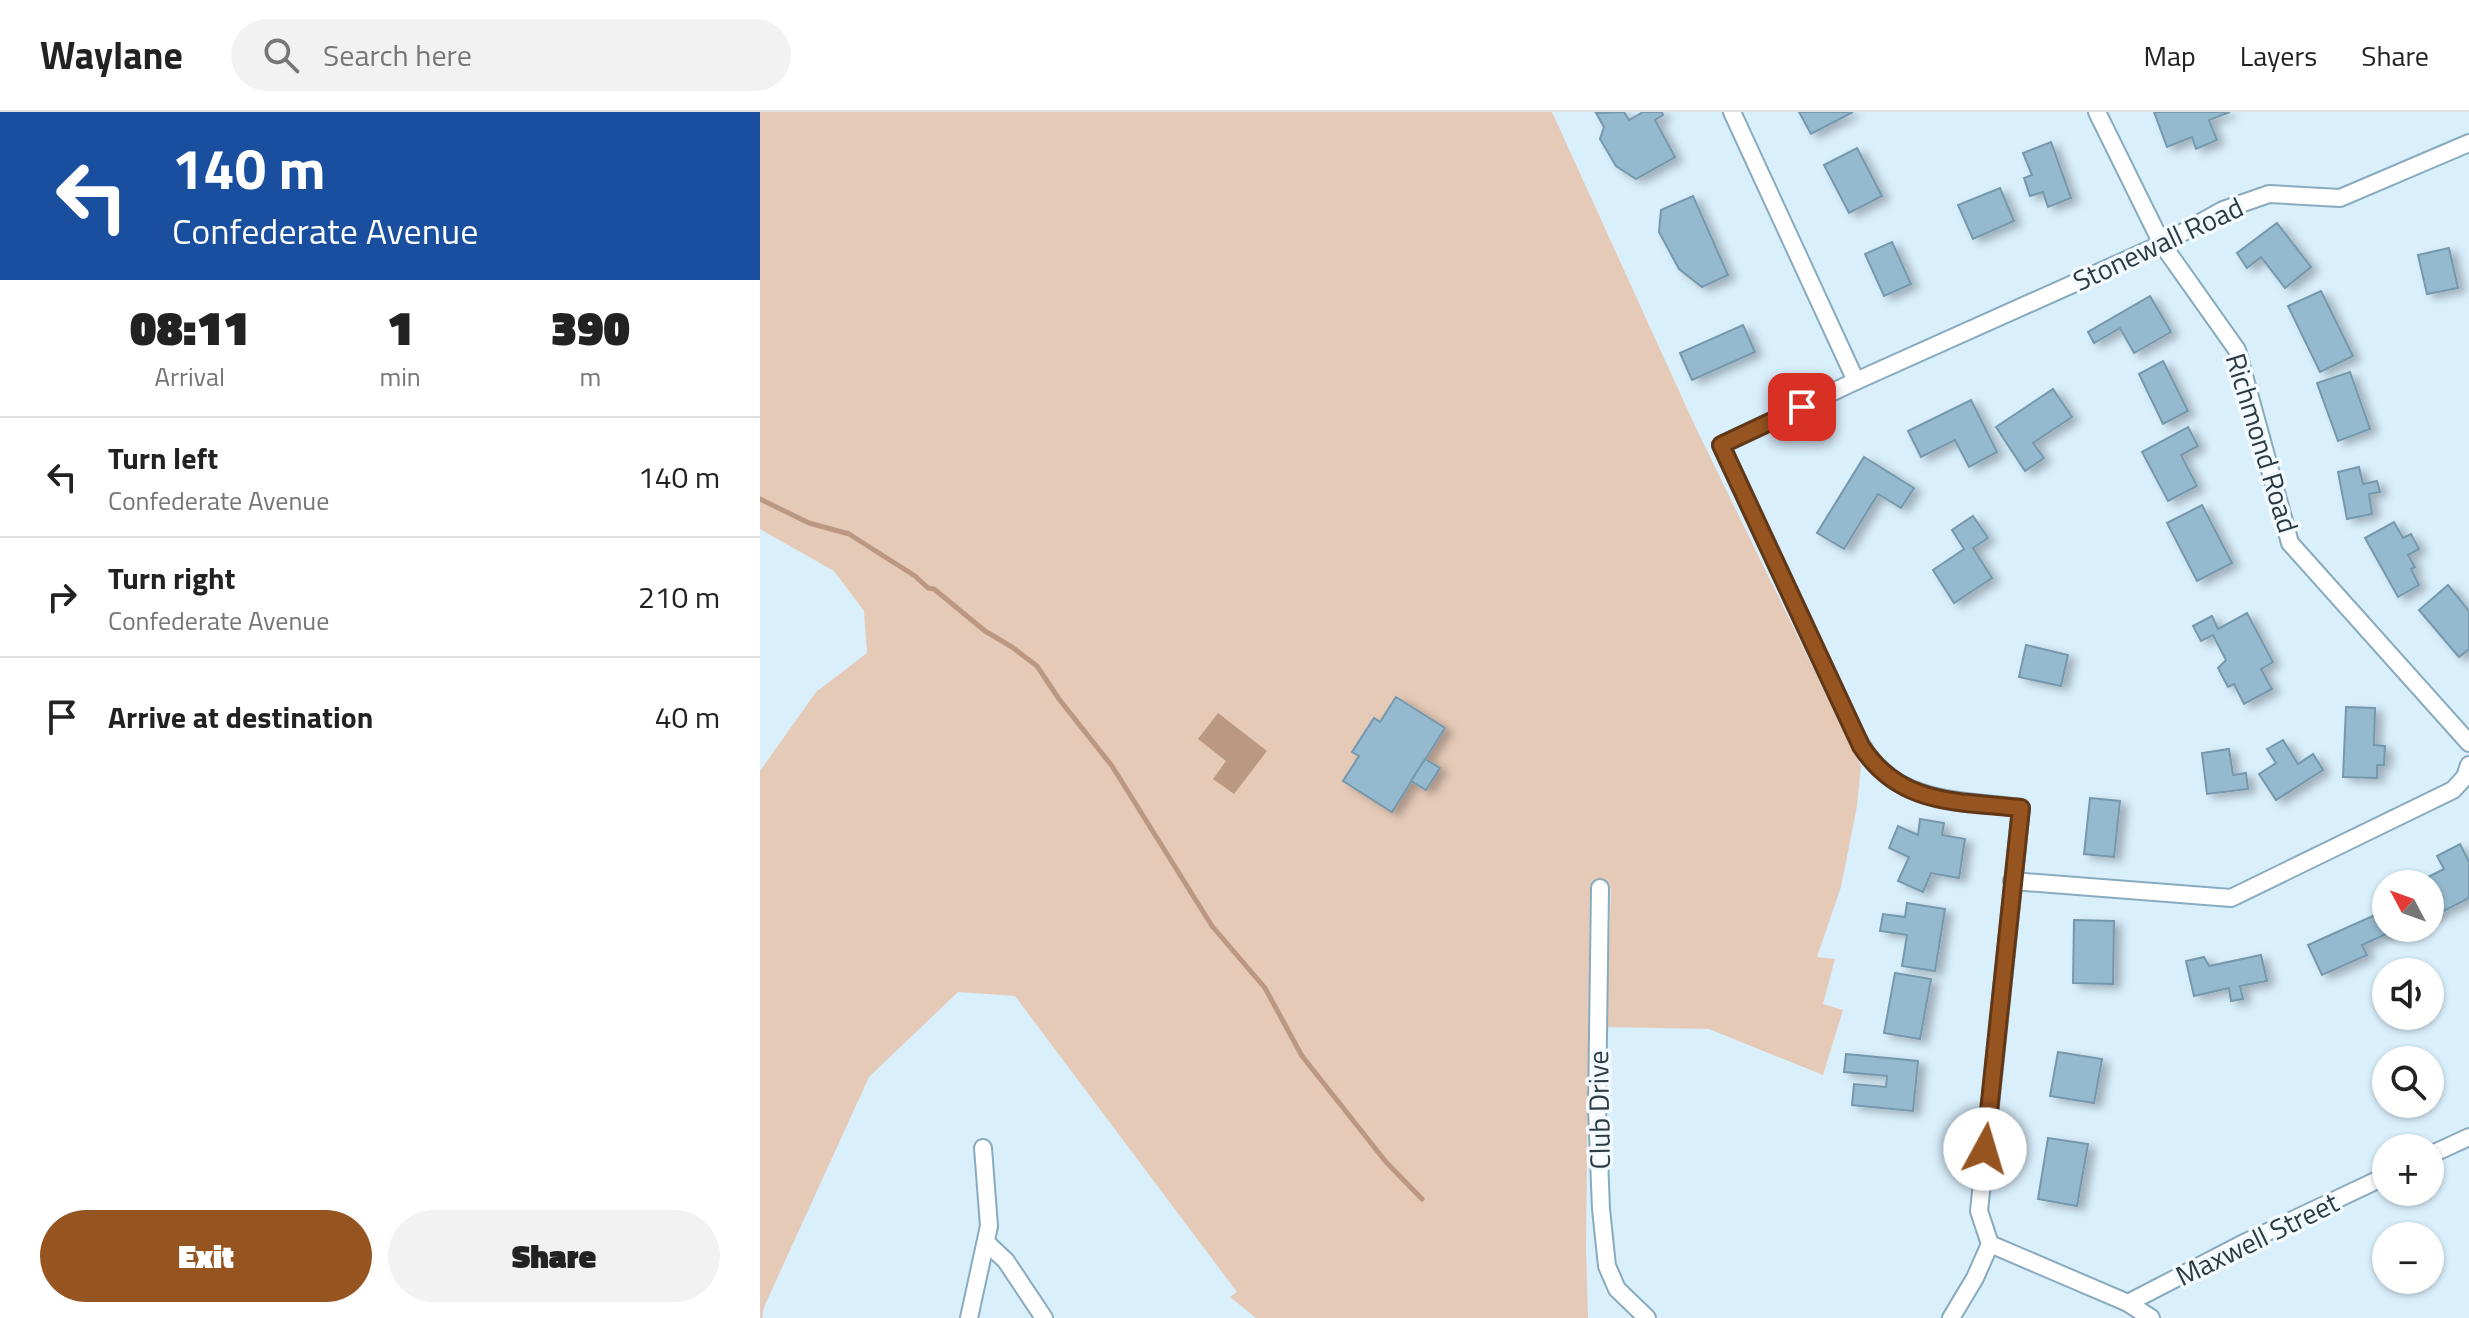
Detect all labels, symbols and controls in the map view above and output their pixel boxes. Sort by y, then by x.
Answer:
search box [231,19,791,91]
text: Waylane [40,26,183,84]
text: Search here [323,32,472,78]
icon: search [259,33,303,77]
text: Map [2143,34,2196,77]
text: Layers [2240,34,2317,77]
text: Share [2361,34,2429,77]
text: 140 m [172,126,325,211]
icon: left [40,144,144,248]
street label: Stonewall Road [2066,185,2250,302]
text: Confederate Avenue [172,203,478,258]
text: 08:11 [130,291,249,364]
text: 1 [387,291,413,364]
text: 390 [551,291,630,364]
street label: Richmond Road [2215,348,2310,538]
text: Arrival [154,357,225,396]
text: min [379,357,421,396]
text: m [580,357,601,396]
pin [1768,373,1836,441]
icon: arrive [1780,385,1824,429]
text: Turn left [108,435,218,481]
text: 140 m [638,454,720,500]
icon: left [40,455,84,499]
text: Confederate Avenue [108,481,329,520]
text: Turn right [108,555,236,601]
text: 210 m [638,574,720,620]
icon: right [40,575,84,619]
text: Confederate Avenue [108,601,329,640]
text: Arrive at destination [108,694,373,740]
text: 40 m [655,694,720,740]
icon: arrive [40,695,84,739]
north arrow [2372,870,2444,942]
map controls [2372,870,2444,1294]
button: sound [2372,958,2444,1030]
button: search [2372,1046,2444,1118]
street label: Club Drive [1576,1050,1621,1170]
position arrow [1943,1107,2027,1191]
button: + [2372,1134,2444,1206]
street label: Maxwell Street [2168,1180,2346,1297]
button: Exit [40,1210,372,1302]
button: Share [388,1210,720,1302]
button: − [2372,1222,2444,1294]

